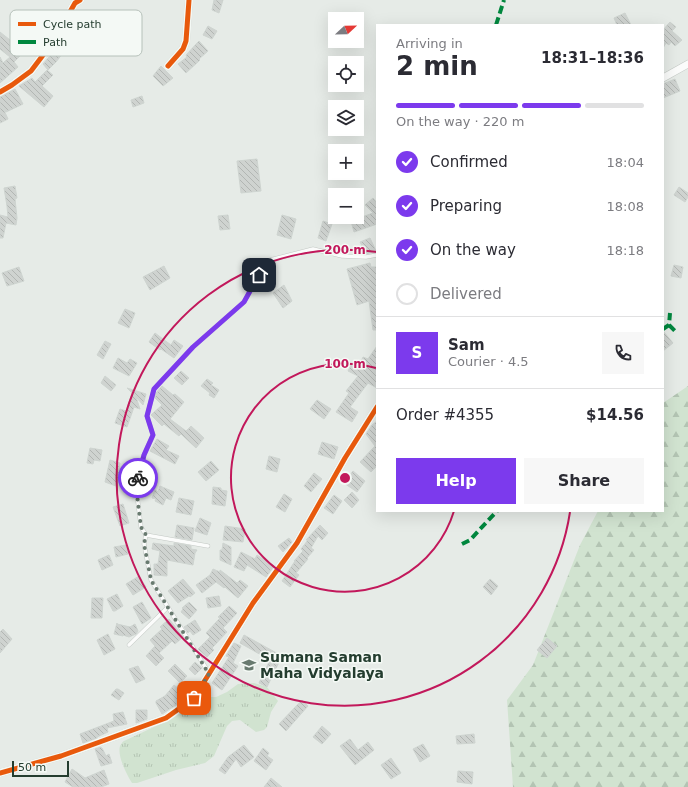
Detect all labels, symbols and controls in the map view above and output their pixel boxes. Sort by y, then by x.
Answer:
legend [10,10,142,56]
north arrow [328,12,364,48]
map controls [328,12,364,224]
text: Cycle path [43,18,102,31]
text: Path [43,36,67,49]
text: Arriving in [396,36,463,51]
text: 18:31–18:36 [541,49,644,67]
text: 2 min [396,51,478,81]
button: locate [328,56,364,92]
button: layers [328,100,364,136]
text: On the way · 220 m [396,114,524,129]
button: + [328,144,364,180]
icon: check [396,151,418,173]
text: Confirmed [430,153,508,171]
text: 18:04 [607,155,644,170]
button: − [328,188,364,224]
icon: check [396,195,418,217]
text: Preparing [430,197,502,215]
text: 18:08 [607,199,644,214]
icon: check [396,239,418,261]
text: On the way [430,241,516,259]
text: 200 m [324,243,366,257]
text: 18:18 [607,243,644,258]
pin [242,258,276,292]
icon: home [248,264,270,286]
text: Delivered [430,285,502,303]
button: phone [602,332,644,374]
text: Sam [448,336,485,354]
text: S [412,344,422,362]
text: Courier · 4.5 [448,354,529,369]
text: 100 m [324,357,366,371]
text: Order #4355 [396,406,494,424]
text: $14.56 [586,406,644,424]
courier [118,458,158,498]
button: Help [396,458,516,504]
button: Share [524,458,644,504]
icon: bike [127,467,149,489]
centre of rings [338,471,352,485]
place label: Sumana Saman Maha Vidyalaya [260,649,384,681]
school or university icon: Sumana Saman Maha Vidyalaya [241,657,257,673]
pin [177,681,211,715]
icon: bag [183,687,205,709]
scale bar [12,759,69,778]
text: 50 m [18,761,46,774]

